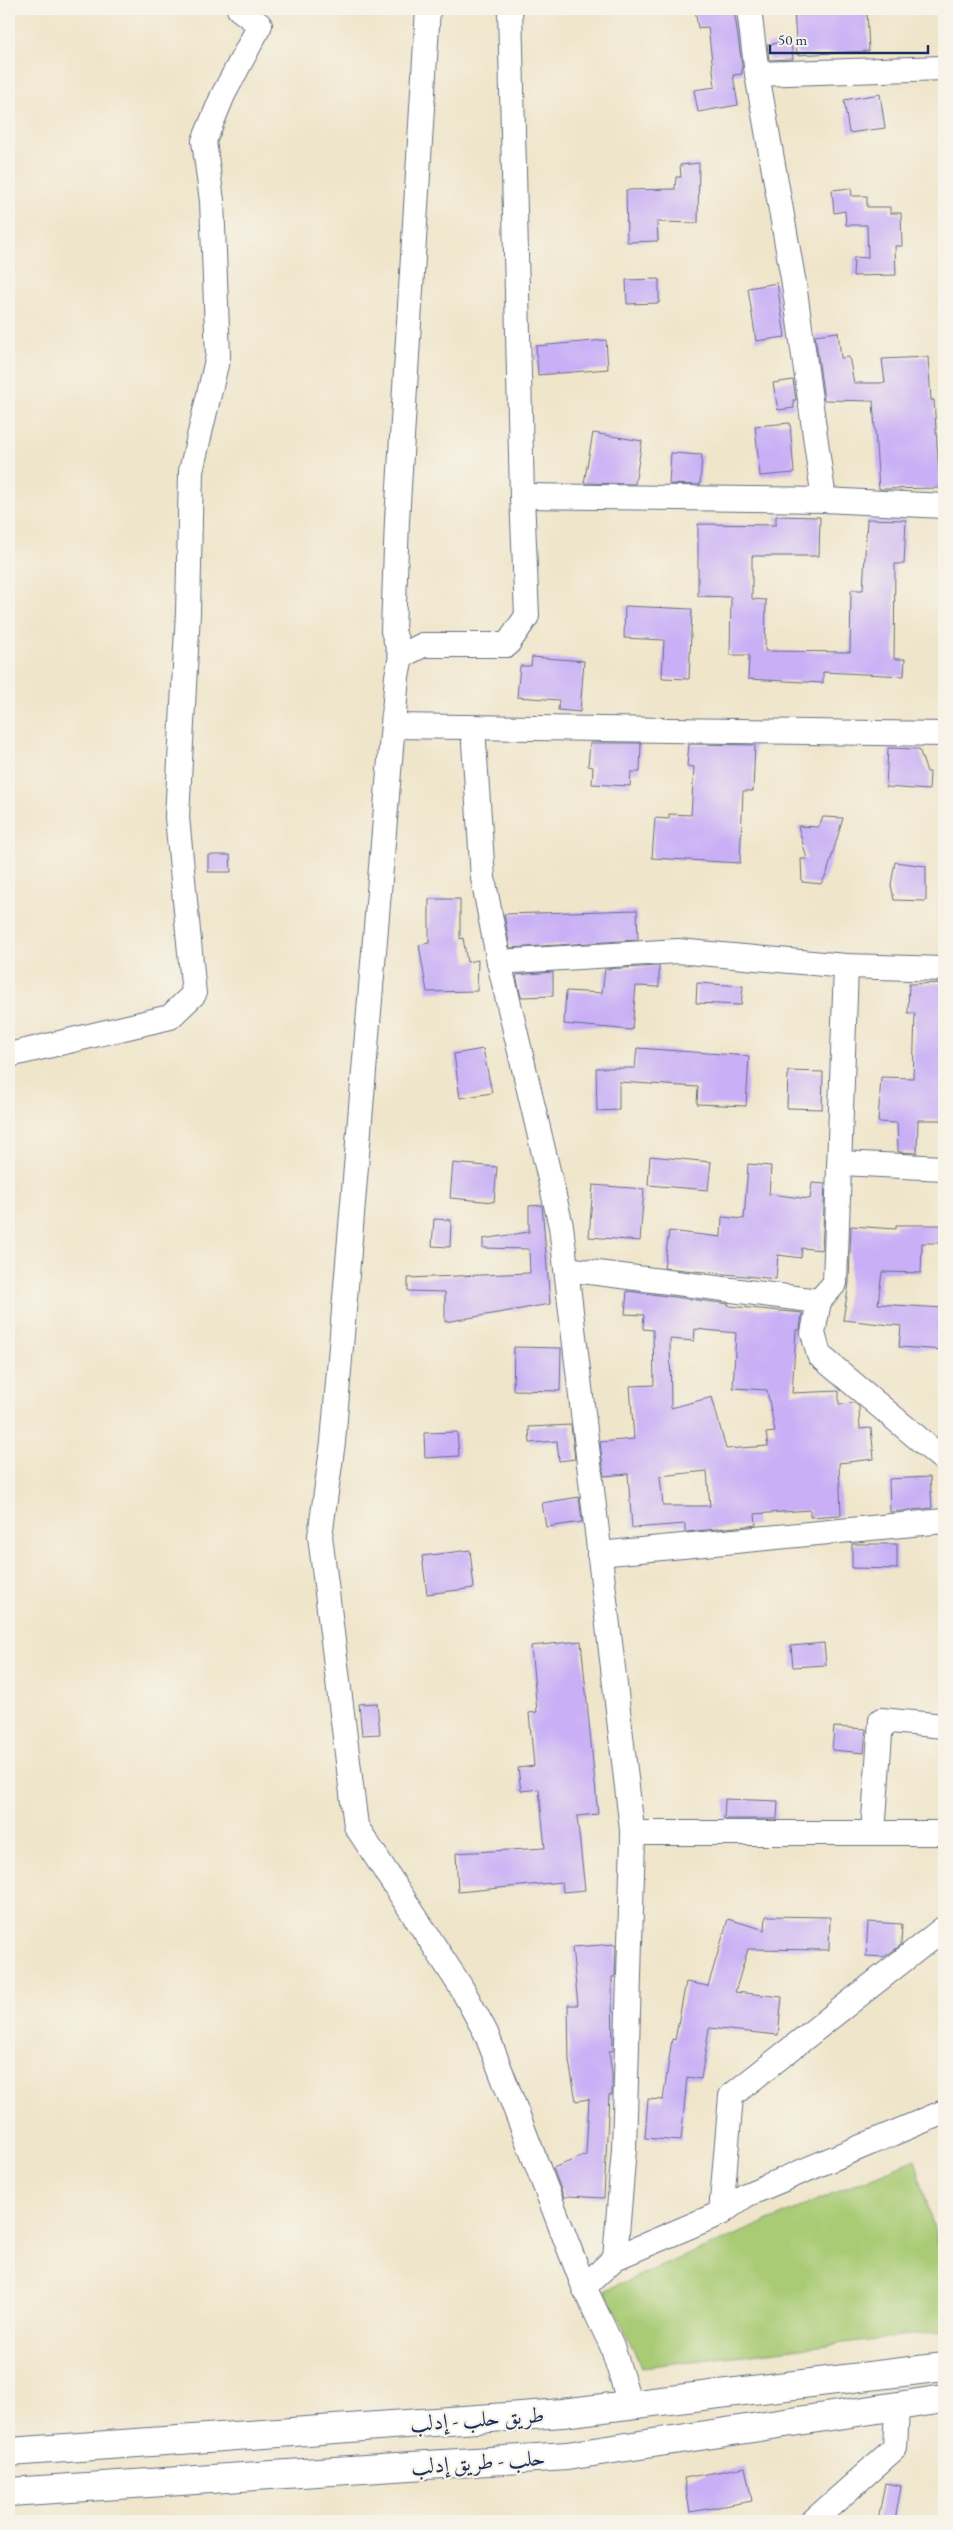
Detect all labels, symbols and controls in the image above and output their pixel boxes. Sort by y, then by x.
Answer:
scale bar [770,22,928,54]
text: 50 m [778,30,807,49]
street label: طريق حلب - إدلب [409,2400,545,2438]
street label: حلب - طريق إدلب [410,2443,546,2481]

